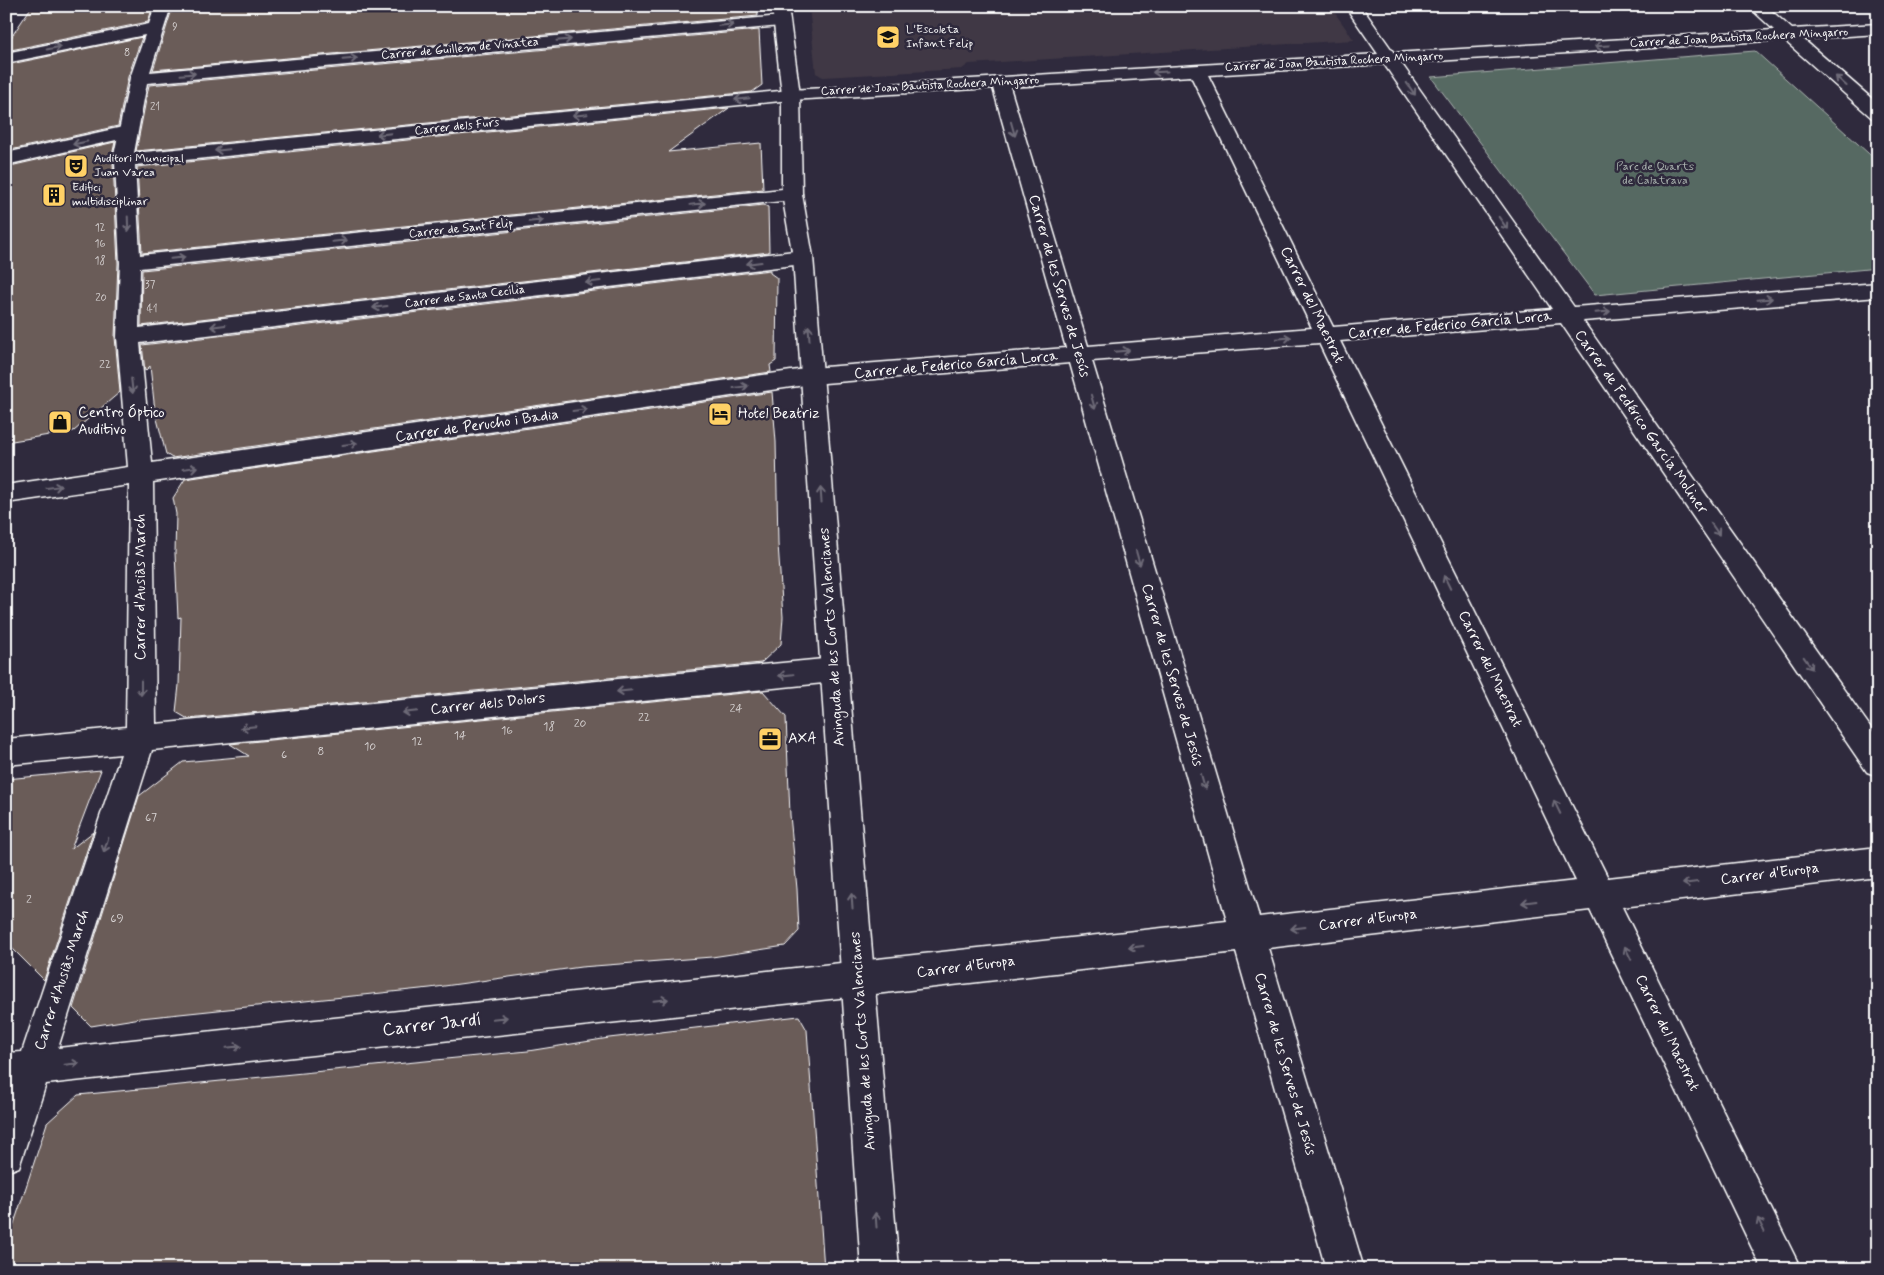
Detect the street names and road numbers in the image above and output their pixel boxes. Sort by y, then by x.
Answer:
street label: Carrer de Joan Bautista Rochera Mingarro [1629,24,1849,52]
street label: Carrer de Guillem de Vinatea [381,34,540,64]
street label: Carrer de Joan Bautista Rochera Mingarro [1224,48,1444,76]
street label: Carrer de Joan Bautista Rochera Mingarro [820,72,1040,100]
street label: Carrer dels Furs [414,115,501,139]
street label: Carrer de les Serves de Jesús [1023,192,1095,380]
street label: Carrer de Sant Felip [408,216,514,242]
street label: Carrer del Maestrat [1275,243,1349,367]
street label: Carrer de Santa Cecília [404,282,526,312]
street label: Carrer de Federico García Lorca [1347,306,1554,344]
street label: Carrer de Fedérico García Moliner [1570,326,1713,519]
street label: Carrer de Federico García Lorca [853,346,1060,384]
street label: Carrer de Perucho i Badia [394,405,560,447]
street label: Carrer d'Ausiàs March [131,513,151,660]
street label: Avinguda de les Corts Valencianes [814,526,851,747]
street label: Carrer de les Serves de Jesús [1136,581,1208,769]
street label: Carrer del Maestrat [1453,607,1527,731]
street label: Carrer dels Dolors [430,688,547,720]
street label: Carrer d'Europa [1720,858,1821,890]
street label: Carrer d'Europa [1318,904,1419,936]
street label: Carrer d'Ausiàs March [30,907,94,1053]
street label: Avinguda de les Corts Valencianes [845,930,882,1151]
street label: Carrer d'Europa [916,951,1017,983]
street label: Carrer de les Serves de Jesús [1249,970,1321,1158]
street label: Carrer del Maestrat [1630,971,1704,1095]
street label: Carrer Jardí [381,1008,483,1042]

